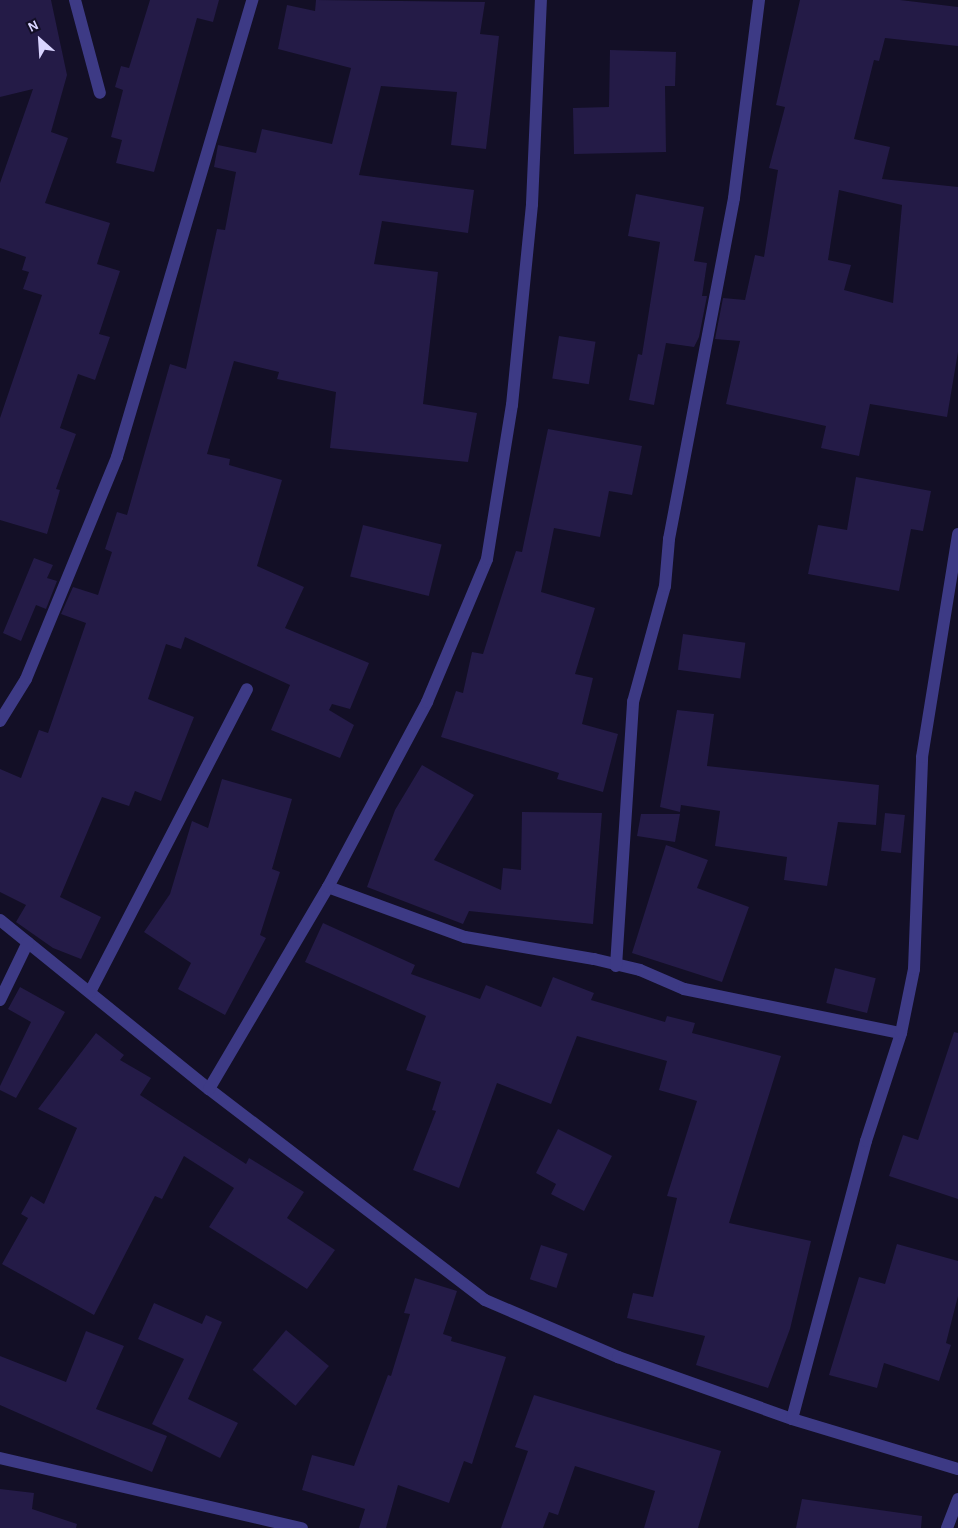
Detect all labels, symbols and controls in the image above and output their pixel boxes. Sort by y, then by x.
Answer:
north arrow [15,15,65,65]
text: N [26,18,41,35]

